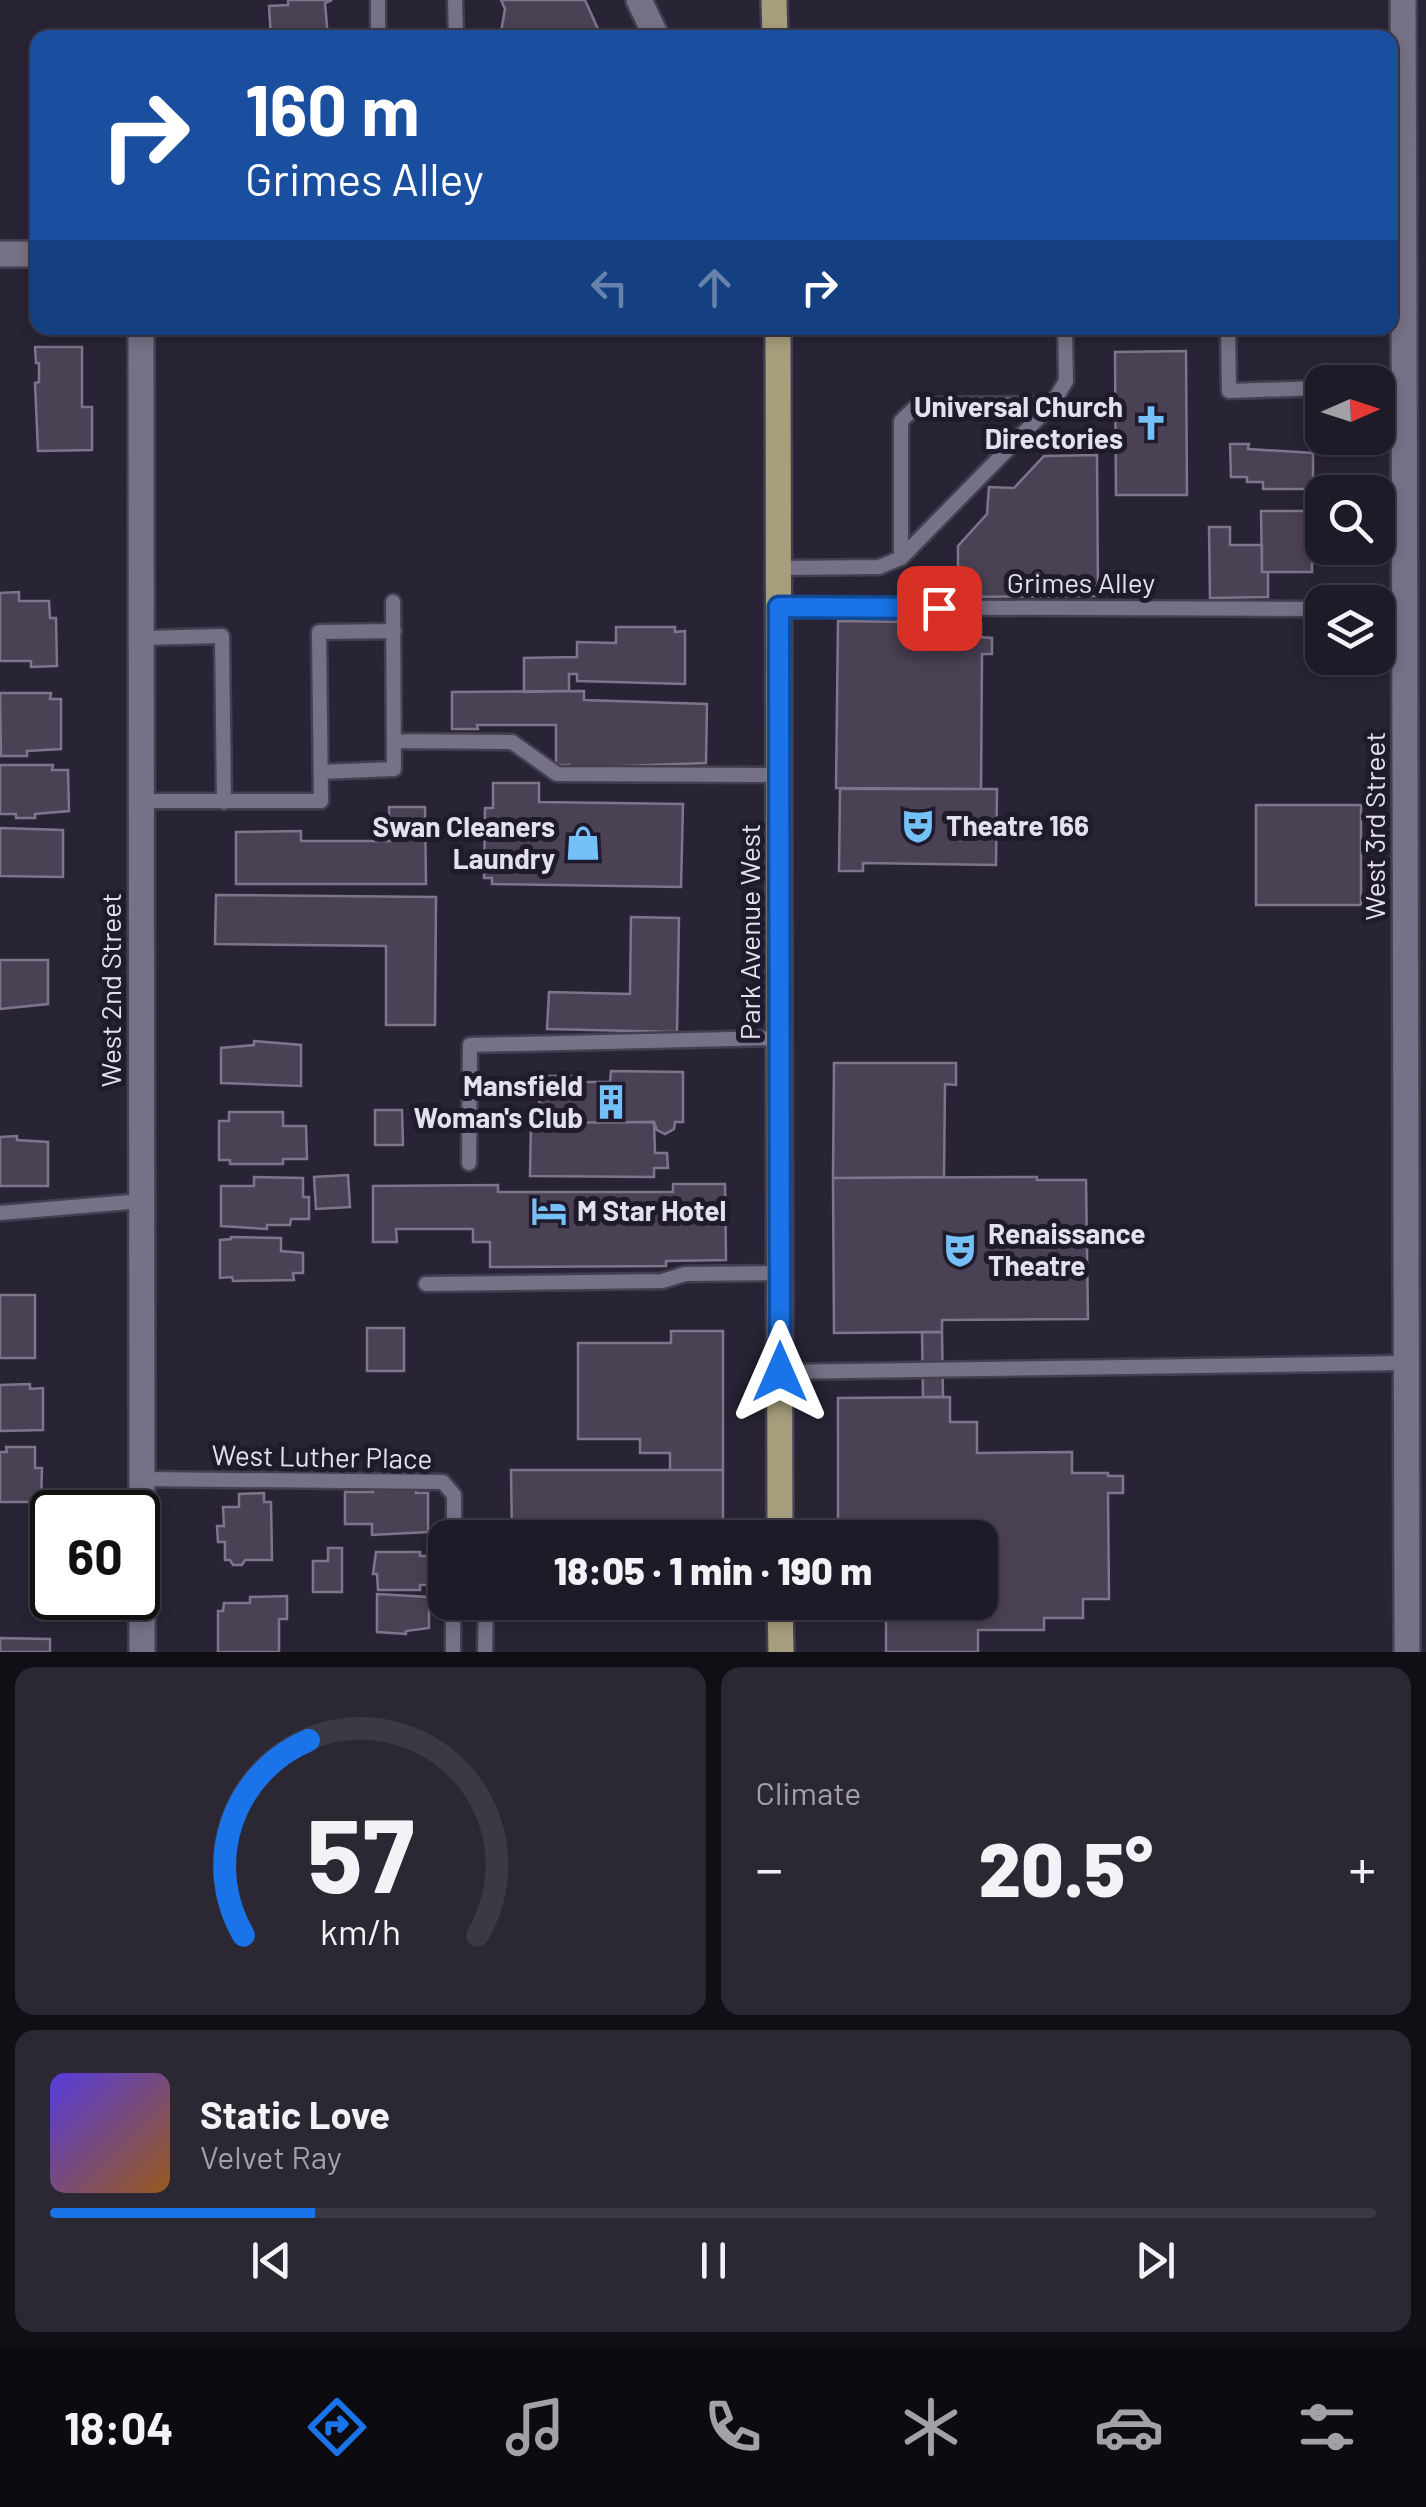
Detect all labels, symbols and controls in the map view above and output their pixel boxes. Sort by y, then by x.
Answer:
text: 160 m [245,66,420,150]
icon: right [80,70,210,200]
text: Grimes Alley [245,151,484,205]
icon: left [582,260,637,315]
icon: ahead [687,260,742,315]
icon: right [792,260,847,315]
north arrow [1305,365,1395,455]
map controls [1305,365,1395,675]
place label: Universal Church Directories [914,389,1123,455]
church icon: Universal Church Directories [1132,404,1170,442]
button: search [1305,475,1395,565]
street label: Grimes Alley [1007,565,1155,599]
pin [897,566,982,651]
icon: arrive [912,581,967,636]
button: layers [1305,585,1395,675]
street label: West 3rd Street [1357,732,1391,920]
theatre icon: Theatre 166 [899,807,937,845]
place label: Theatre 166 [946,808,1089,842]
place label: Swan Cleaners Laundry [373,809,555,875]
shop icon: Swan Cleaners Laundry [564,824,602,862]
street label: Park Avenue West [732,824,766,1040]
street label: West 2nd Street [93,893,127,1087]
place label: Mansfield Woman's Club [414,1068,583,1134]
building icon: Mansfield Woman's Club [592,1083,630,1121]
hotel icon: M Star Hotel [530,1192,568,1230]
place label: M Star Hotel [577,1193,726,1227]
place label: Renaissance Theatre [988,1216,1146,1282]
theatre icon: Renaissance Theatre [941,1231,979,1269]
position arrow [728,1320,832,1424]
street label: West Luther Place [211,1437,433,1475]
speed limit sign: 60 [30,1490,160,1620]
text: 18:05 · 1 min · 190 m [554,1547,872,1593]
text: Climate [756,1773,861,1811]
text: 57 [306,1789,414,1914]
text: 20.5° [978,1822,1153,1912]
text: − [756,1834,783,1900]
text: + [1348,1834,1376,1900]
text: km/h [320,1909,401,1952]
text: Static Love [200,2091,390,2137]
text: Velvet Ray [200,2137,342,2175]
icon: previous [244,2233,299,2288]
icon: pause [686,2233,741,2288]
icon: next [1128,2233,1183,2288]
icon: directions [302,2392,372,2462]
icon: music [500,2392,570,2462]
icon: phone [698,2392,768,2462]
icon: climate [896,2392,966,2462]
icon: car [1094,2392,1164,2462]
icon: filters [1292,2392,1362,2462]
text: 18:04 [64,2400,174,2454]

